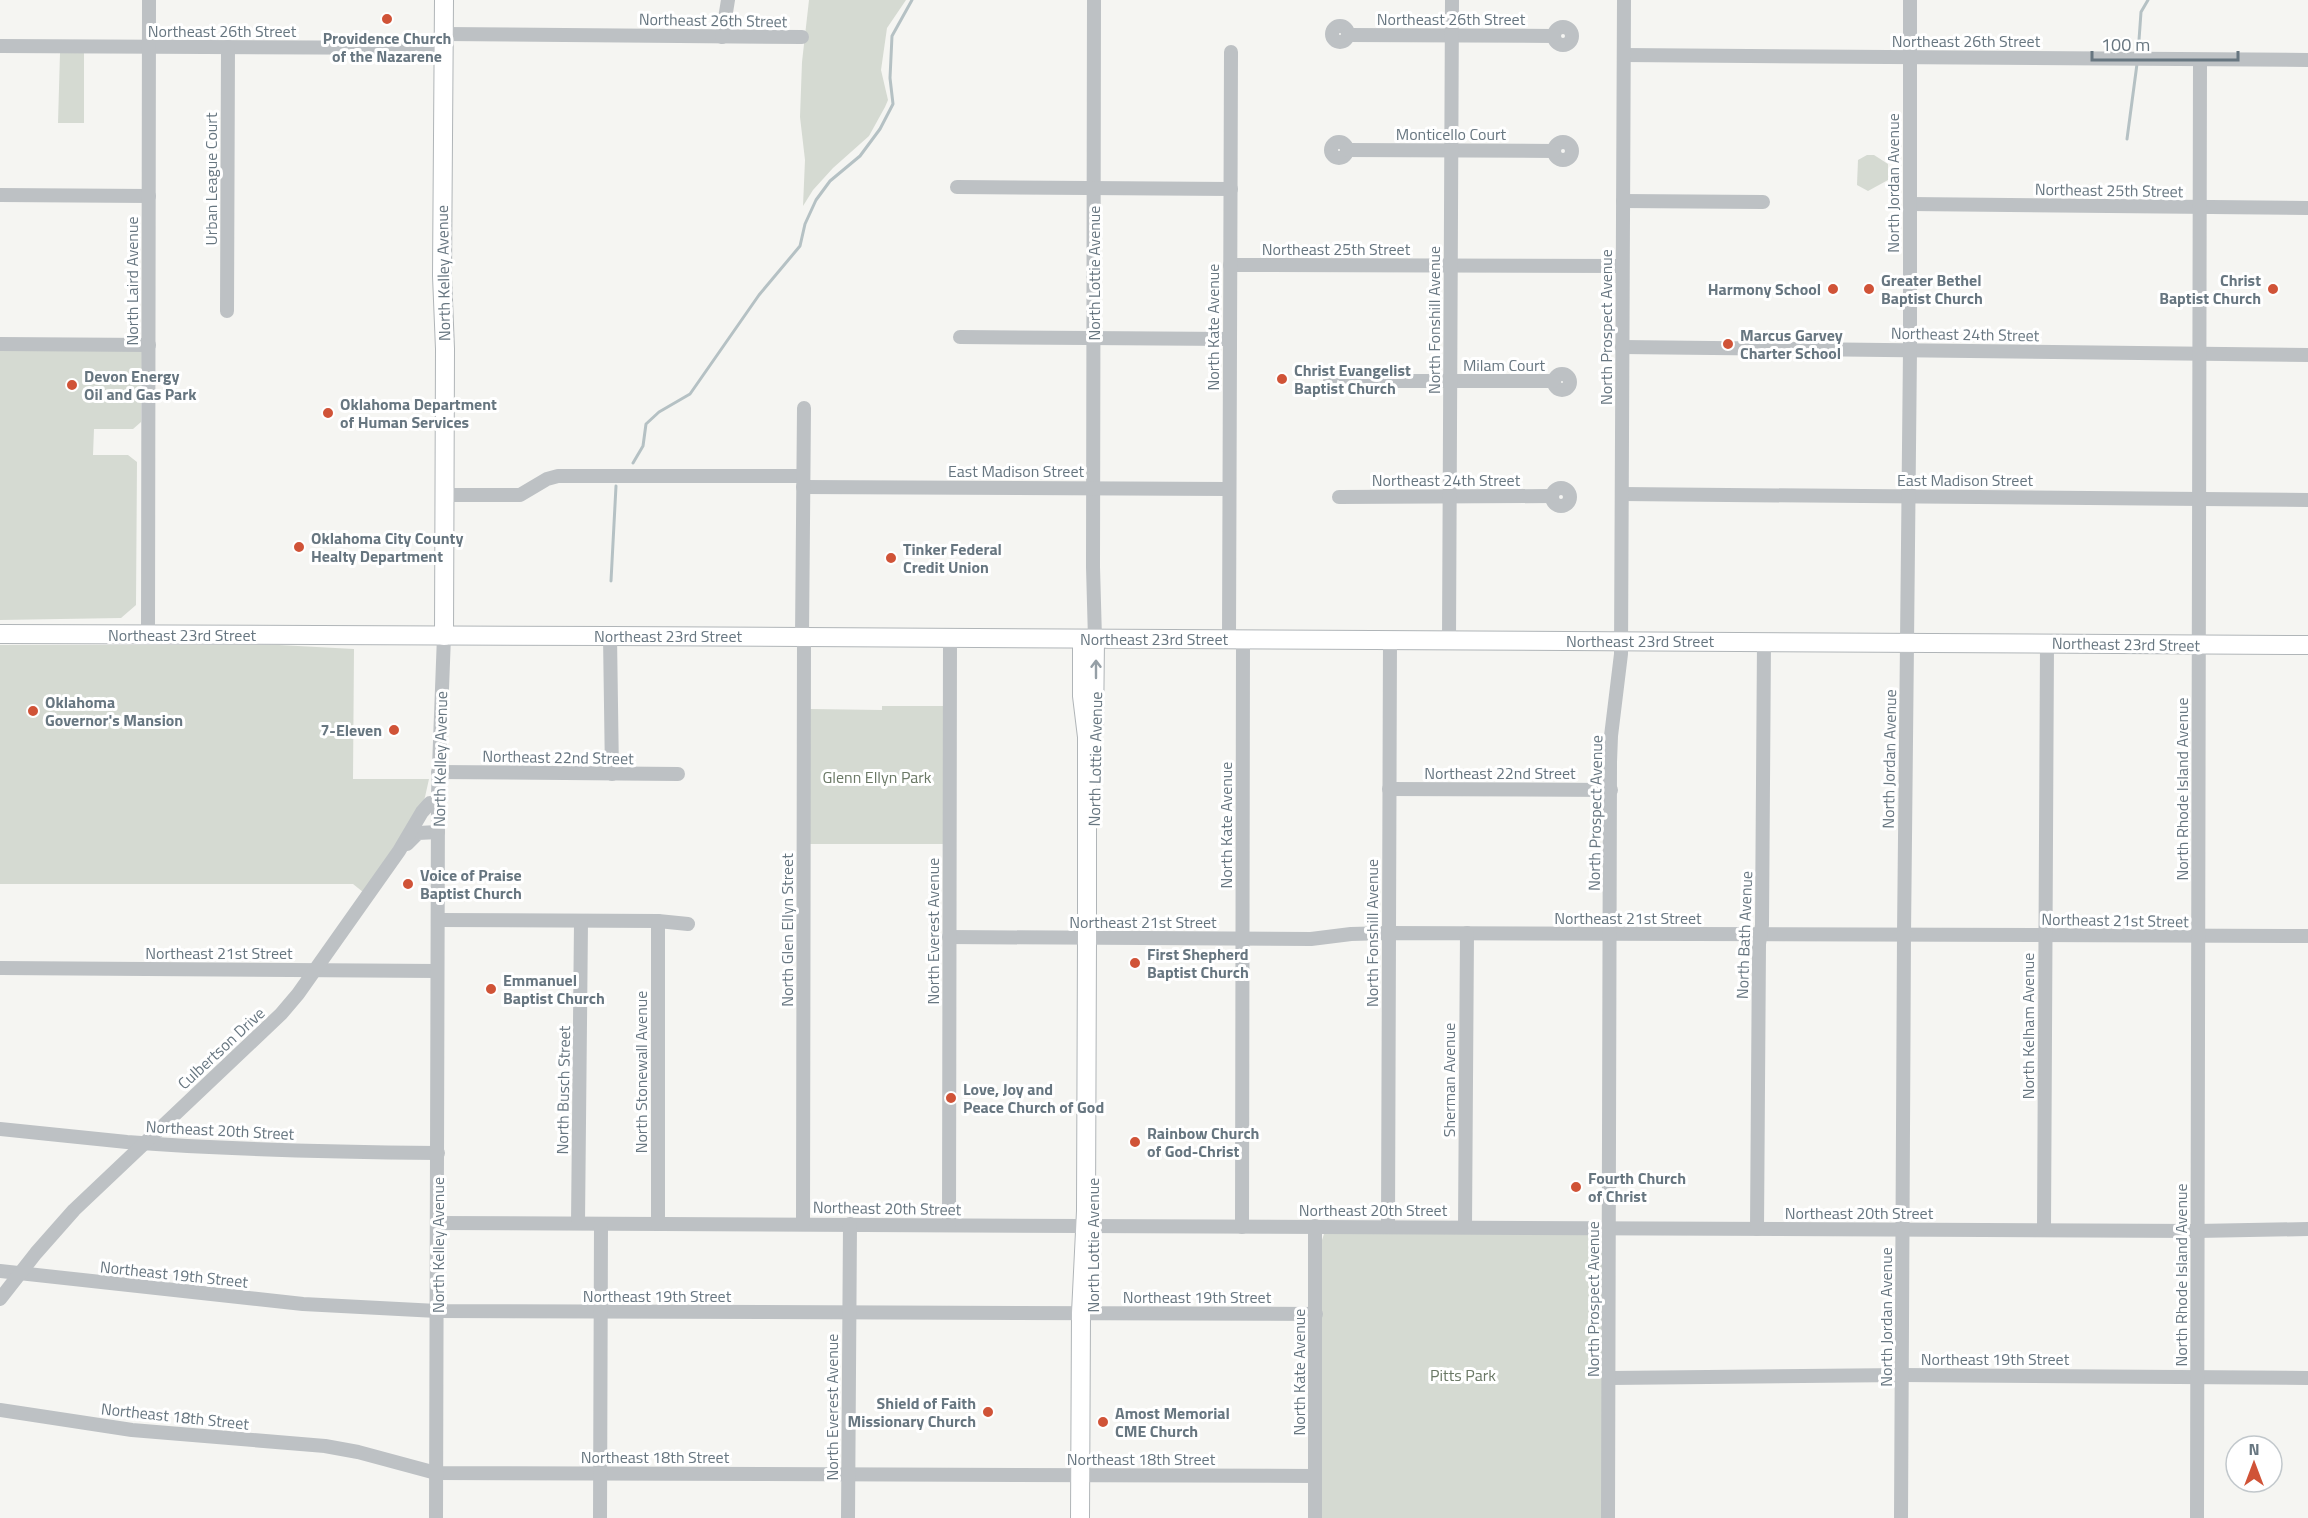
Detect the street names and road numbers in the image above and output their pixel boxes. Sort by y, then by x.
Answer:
street label: Northeast 26th Street [639,7,788,33]
street label: Northeast 26th Street [1377,7,1526,31]
street label: Northeast 26th Street [148,19,297,43]
street label: Northeast 26th Street [1892,29,2041,53]
street label: Urban League Court [199,112,223,246]
street label: North Jordan Avenue [1881,113,1905,253]
street label: Monticello Court [1396,122,1507,146]
street label: Northeast 25th Street [2035,177,2184,203]
street label: North Kelley Avenue [430,205,456,341]
street label: North Lottie Avenue [1082,206,1106,340]
street label: North Laird Avenue [120,217,144,346]
street label: Northeast 25th Street [1262,237,1411,261]
street label: North Fonshill Avenue [1422,246,1446,394]
street label: North Prospect Avenue [1594,249,1618,405]
street label: North Kate Avenue [1201,264,1225,390]
street label: Northeast 24th Street [1891,321,2040,347]
street label: Milam Court [1463,353,1545,377]
street label: East Madison Street [948,459,1084,483]
street label: Northeast 24th Street [1372,468,1521,492]
street label: East Madison Street [1897,468,2033,492]
street label: Northeast 23rd Street [108,623,256,647]
street label: Northeast 23rd Street [594,624,742,648]
street label: Northeast 23rd Street [1080,627,1228,651]
street label: Northeast 23rd Street [1566,629,1714,653]
street label: Northeast 23rd Street [2052,631,2201,657]
street label: North Jordan Avenue [1876,689,1902,829]
street label: North Kelley Avenue [427,691,453,827]
street label: North Lottie Avenue [1082,691,1108,827]
street label: North Rhode Island Avenue [2170,697,2194,881]
street label: North Prospect Avenue [1582,735,1608,891]
street label: Northeast 22nd Street [482,744,634,770]
street label: Northeast 22nd Street [1424,761,1576,785]
street label: North Kate Avenue [1214,762,1238,888]
street label: North Glen Ellyn Street [775,853,799,1007]
street label: North Everest Avenue [921,858,945,1004]
street label: North Fonshill Avenue [1360,859,1384,1007]
street label: North Bath Avenue [1730,871,1758,999]
street label: Northeast 21st Street [1554,906,1702,930]
street label: Northeast 21st Street [2041,907,2189,933]
street label: Northeast 21st Street [1069,910,1217,934]
street label: Northeast 21st Street [145,941,293,965]
street label: North Kelham Avenue [2016,953,2040,1099]
street label: North Stonewall Avenue [629,991,653,1153]
street label: Culbertson Drive [172,1001,270,1095]
street label: Sherman Avenue [1437,1023,1461,1137]
street label: North Busch Street [550,1025,576,1154]
street label: Northeast 20th Street [145,1114,295,1146]
street label: North Kelley Avenue [426,1177,450,1313]
street label: North Lottie Avenue [1081,1178,1105,1312]
street label: North Rhode Island Avenue [2169,1183,2193,1367]
street label: Northeast 20th Street [813,1195,962,1221]
street label: Northeast 20th Street [1299,1198,1448,1222]
street label: Northeast 20th Street [1785,1201,1934,1225]
street label: North Prospect Avenue [1581,1221,1605,1377]
street label: North Jordan Avenue [1874,1247,1898,1387]
street label: Northeast 19th Street [99,1254,249,1294]
street label: Northeast 19th Street [583,1284,732,1308]
street label: Northeast 19th Street [1123,1285,1272,1309]
street label: North Kate Avenue [1287,1309,1311,1435]
street label: North Everest Avenue [820,1334,844,1480]
street label: Northeast 19th Street [1921,1347,2070,1371]
street label: Northeast 18th Street [100,1396,250,1436]
street label: Northeast 18th Street [581,1445,730,1469]
street label: Northeast 18th Street [1067,1447,1216,1471]

